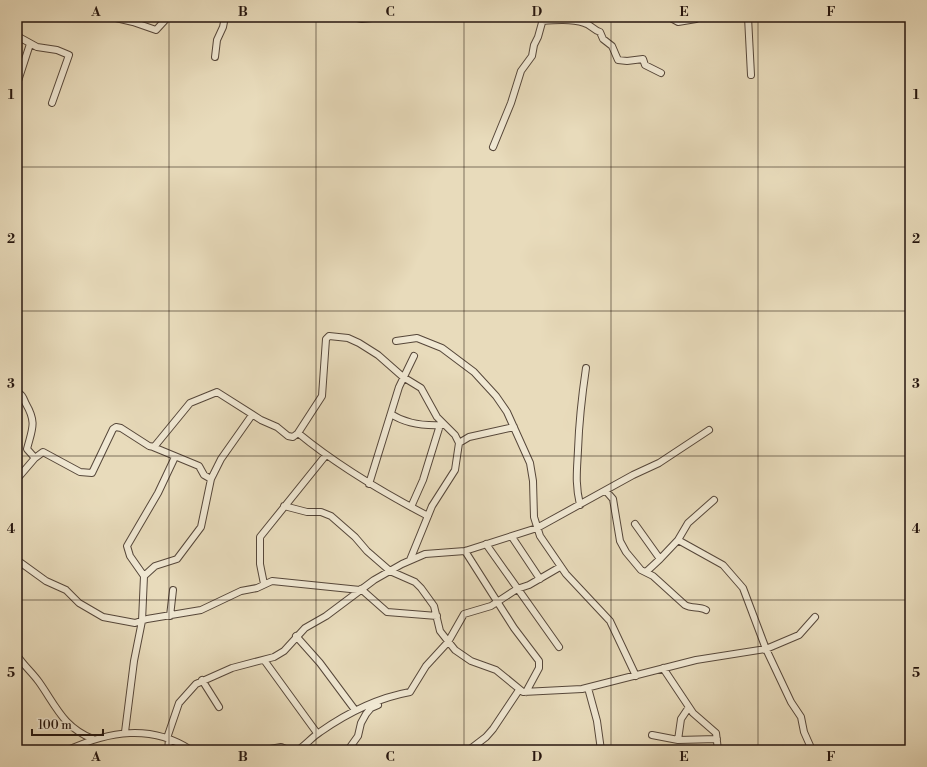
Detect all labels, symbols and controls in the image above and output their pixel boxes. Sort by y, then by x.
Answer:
text: A [90,4,101,20]
text: B [238,4,248,20]
text: C [385,4,395,20]
text: D [532,4,542,20]
text: E [679,4,689,20]
text: F [826,4,836,20]
text: 1 [8,87,15,103]
text: 1 [913,87,920,103]
text: 2 [7,231,15,247]
text: 2 [912,231,920,247]
text: 3 [7,376,15,392]
text: 3 [912,376,920,392]
text: 4 [7,521,16,537]
text: 4 [912,521,921,537]
text: 5 [7,665,15,681]
text: 5 [912,665,920,681]
scale bar [32,711,103,737]
text: 100 m [38,718,72,733]
text: A [90,749,101,765]
text: B [238,749,248,765]
text: C [385,749,395,765]
text: D [532,749,542,765]
text: E [679,749,689,765]
text: F [826,749,836,765]

